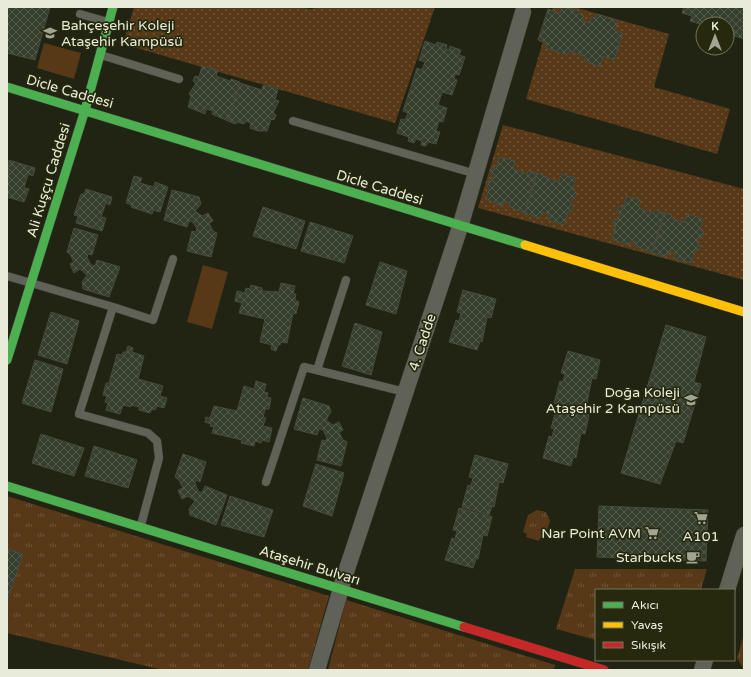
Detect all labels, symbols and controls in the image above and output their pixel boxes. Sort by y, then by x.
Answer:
north arrow [695,16,735,56]
place label: Bahçeşehir Koleji Ataşehir Kampüsü [61,17,183,50]
text: K [711,20,719,33]
school or university icon: Bahçeşehir Koleji Ataşehir Kampüsü [42,25,58,41]
street label: Dicle Caddesi [24,71,115,112]
street label: Ali Kuşçu Caddesi [23,121,74,239]
street label: Dicle Caddesi [334,166,425,209]
street label: 4. Cadde [405,311,440,373]
place label: Doğa Koleji Ataşehir 2 Kampüsü [546,384,680,417]
school or university icon: Doğa Koleji Ataşehir 2 Kampüsü [683,392,699,408]
supermarket icon: A101 [693,510,709,526]
place label: Nar Point AVM [541,525,641,542]
supermarket icon: Nar Point AVM [644,525,660,541]
place label: A101 [683,528,719,545]
street label: Ataşehir Bulvarı [257,542,362,589]
place label: Starbucks [616,549,682,566]
cafe icon: Starbucks [685,549,701,565]
legend [595,589,735,661]
text: Akıcı [631,598,659,612]
text: Yavaş [631,618,663,632]
text: Sıkışık [631,638,667,652]

